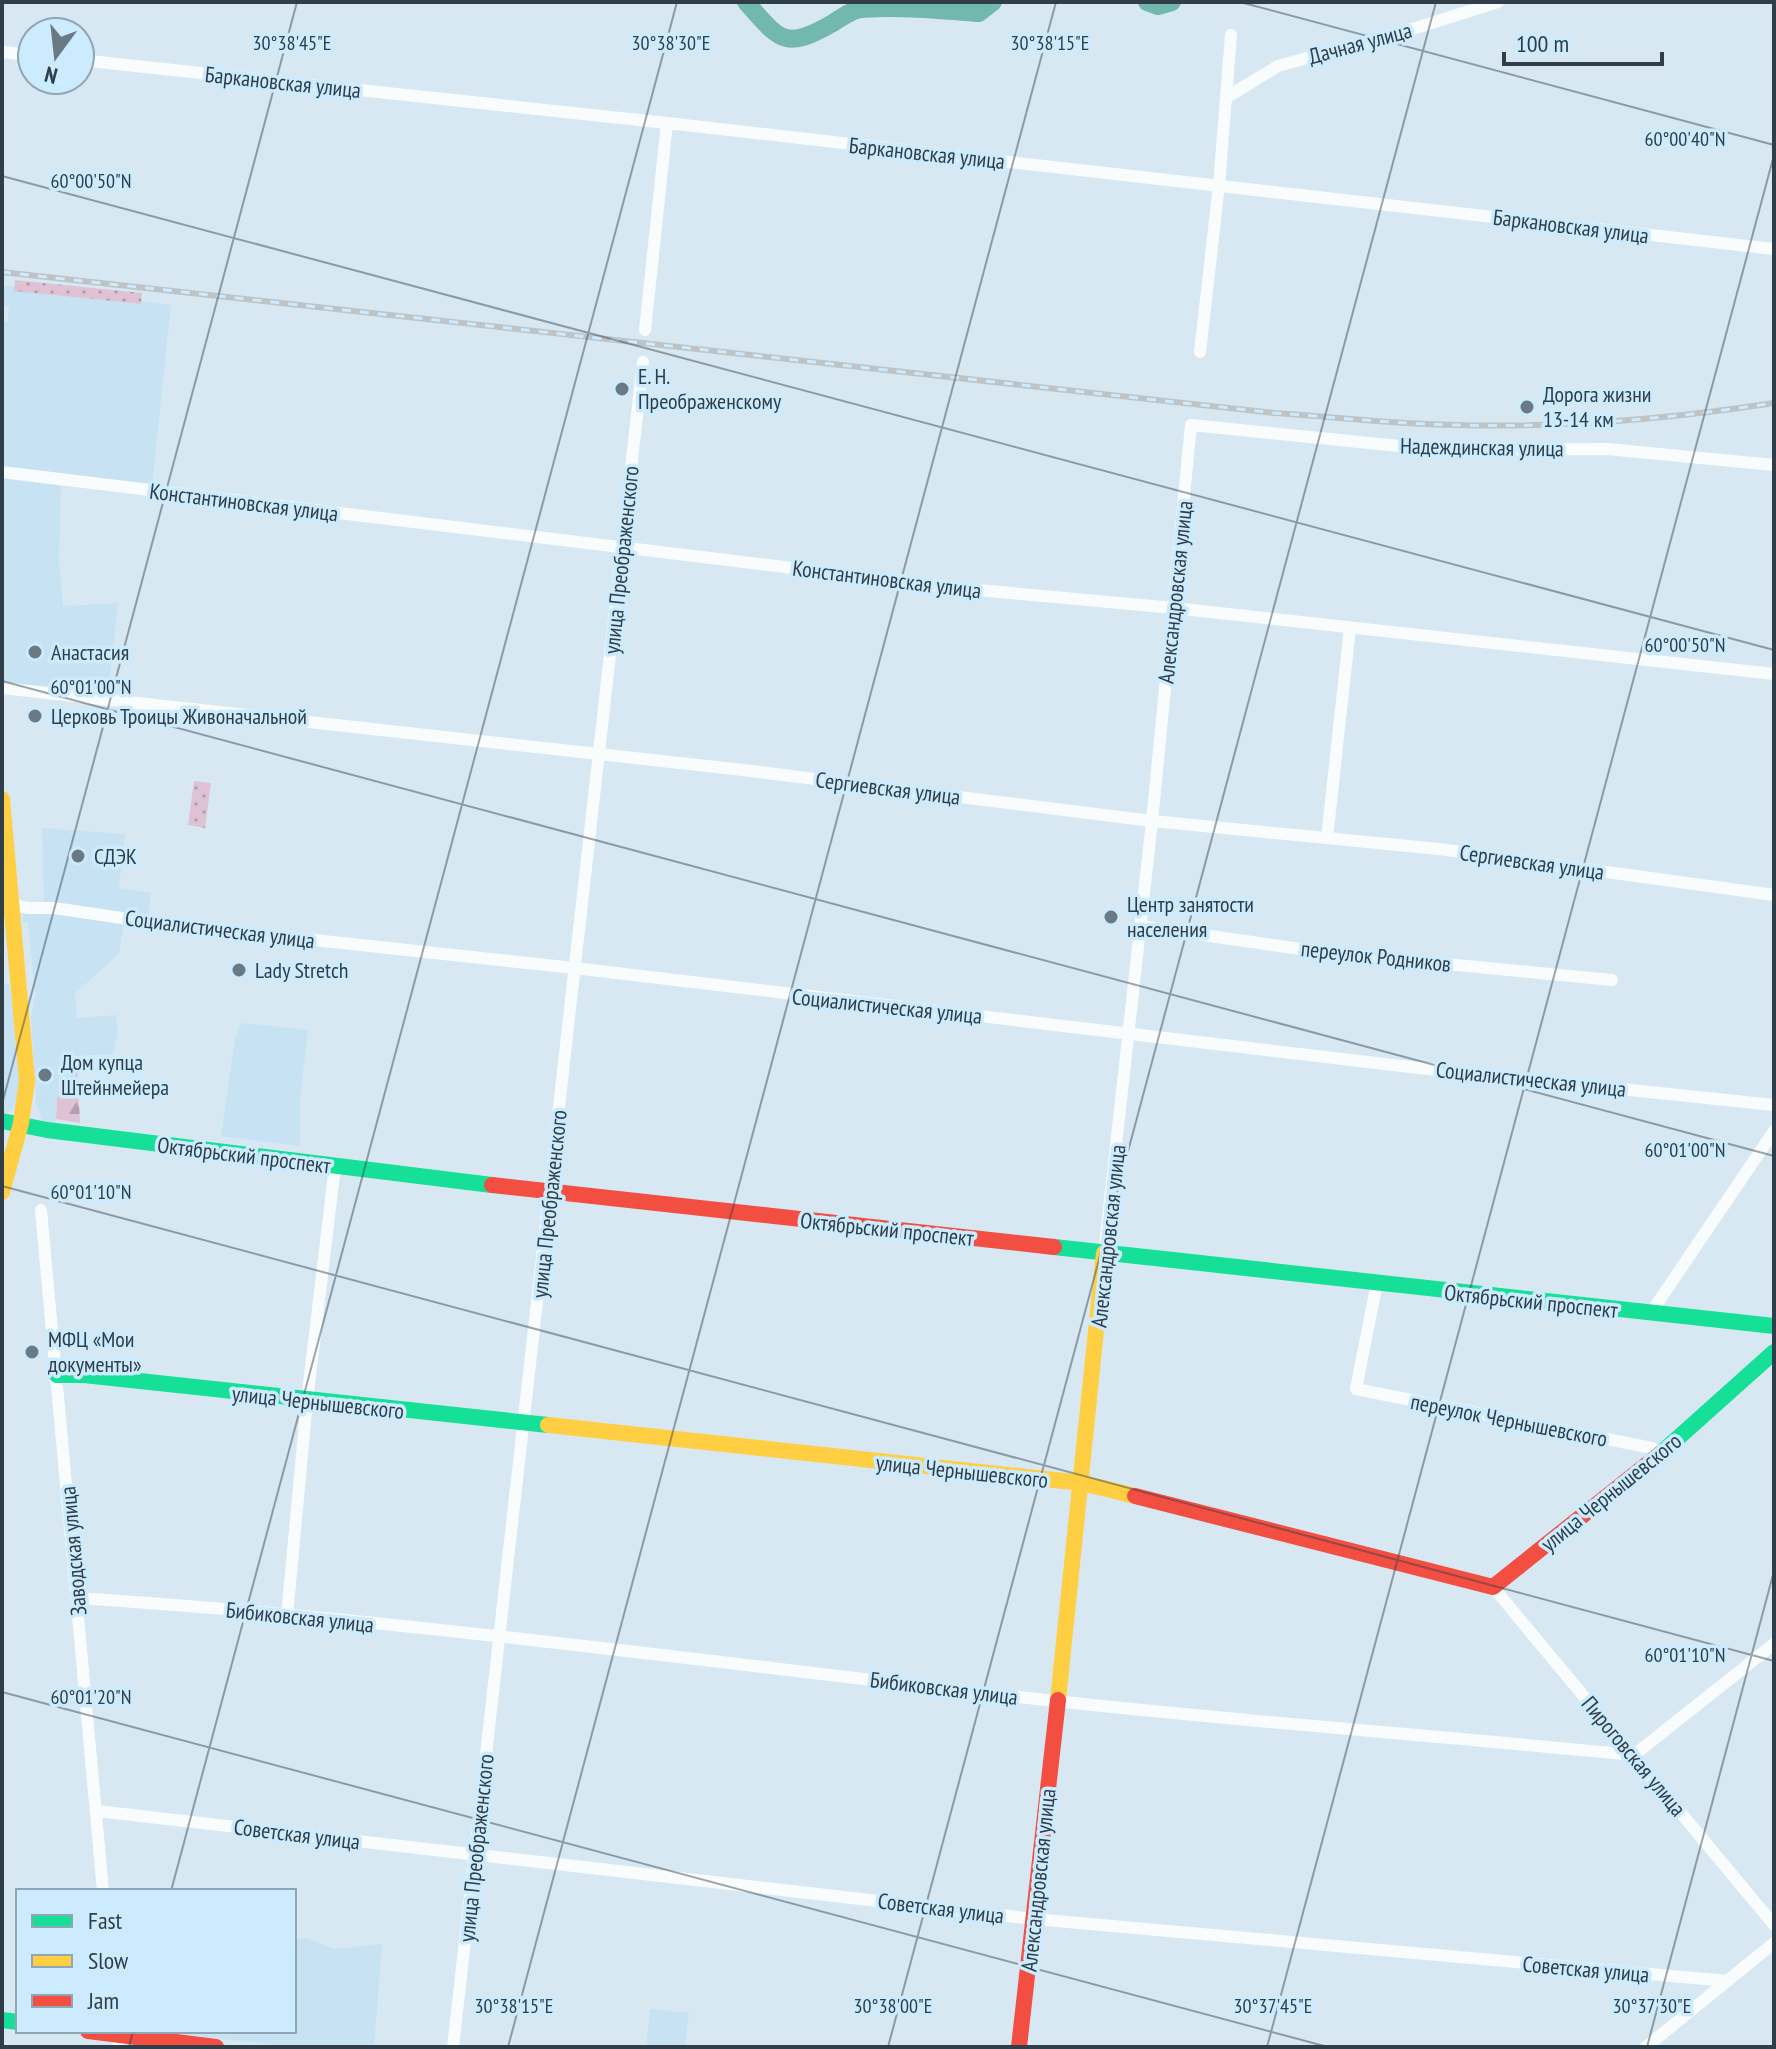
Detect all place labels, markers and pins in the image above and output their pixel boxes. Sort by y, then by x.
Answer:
place label: Е. Н. Преображенскому [638,362,782,415]
marker: Е. Н. Преображенскому [613,380,631,398]
place label: Дорога жизни 13-14 км [1543,380,1652,433]
marker: Дорога жизни 13-14 км [1518,398,1536,416]
place label: Анастасия [51,638,129,666]
marker: Анастасия [26,643,44,661]
place label: Церковь Троицы Живоначальной [51,702,307,730]
marker: Церковь Троицы Живоначальной [26,707,44,725]
place label: СДЭК [94,842,137,870]
marker: СДЭК [69,847,87,865]
place label: Центр занятости населения [1127,890,1254,943]
marker: Центр занятости населения [1102,908,1120,926]
place label: Lady Stretch [255,956,348,984]
marker: Lady Stretch [230,961,248,979]
place label: Дом купца Штейнмейера [61,1048,169,1101]
marker: Дом купца Штейнмейера [36,1066,54,1084]
place label: МФЦ «Мои документы» [48,1325,141,1378]
marker: МФЦ «Мои документы» [23,1343,41,1361]

